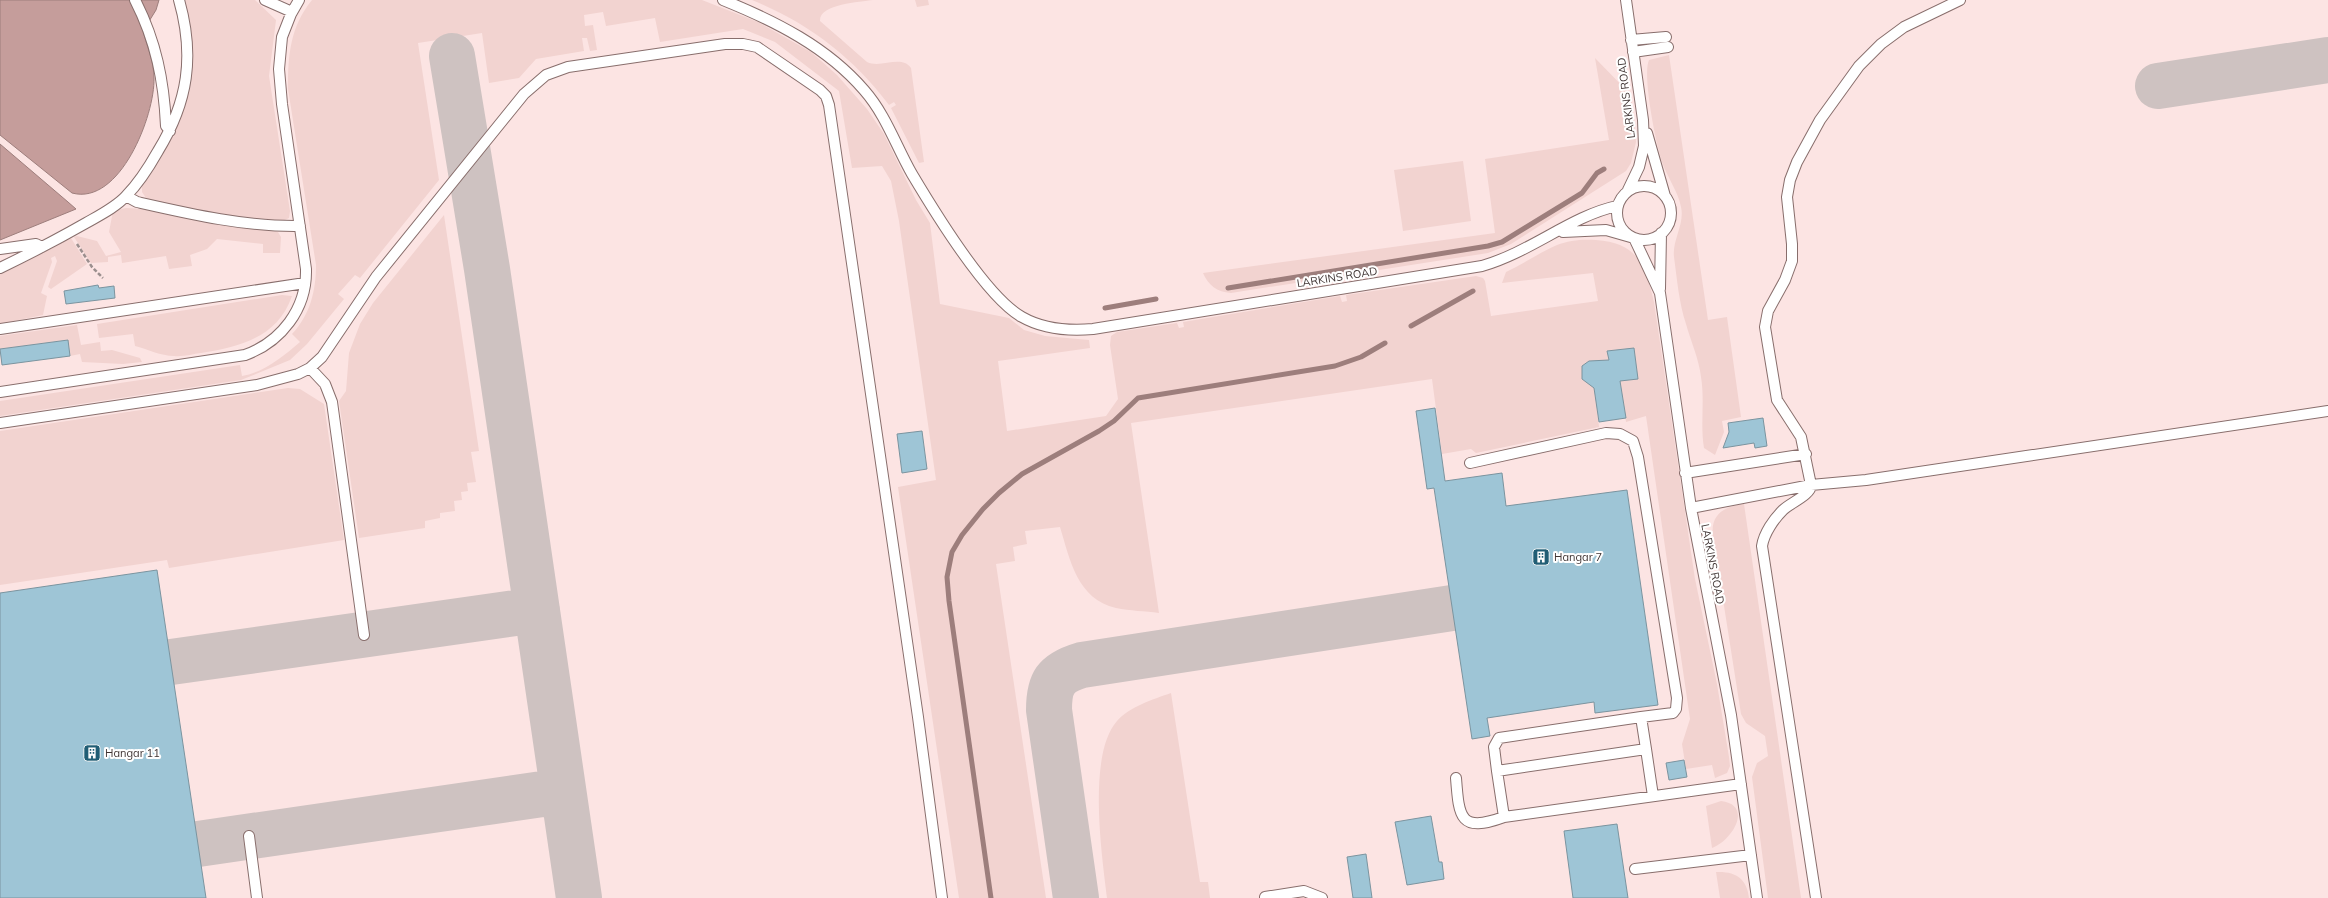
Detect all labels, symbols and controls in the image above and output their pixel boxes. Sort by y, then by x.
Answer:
street label: LARKINS ROAD [1614,57,1638,139]
street label: LARKINS ROAD [1296,264,1378,290]
street label: LARKINS ROAD [1698,523,1728,605]
building icon: Hangar 7 [1531,547,1551,567]
place label: Hangar 7 [1554,550,1602,564]
building icon: Hangar 11 [82,743,102,763]
place label: Hangar 11 [105,746,160,760]

